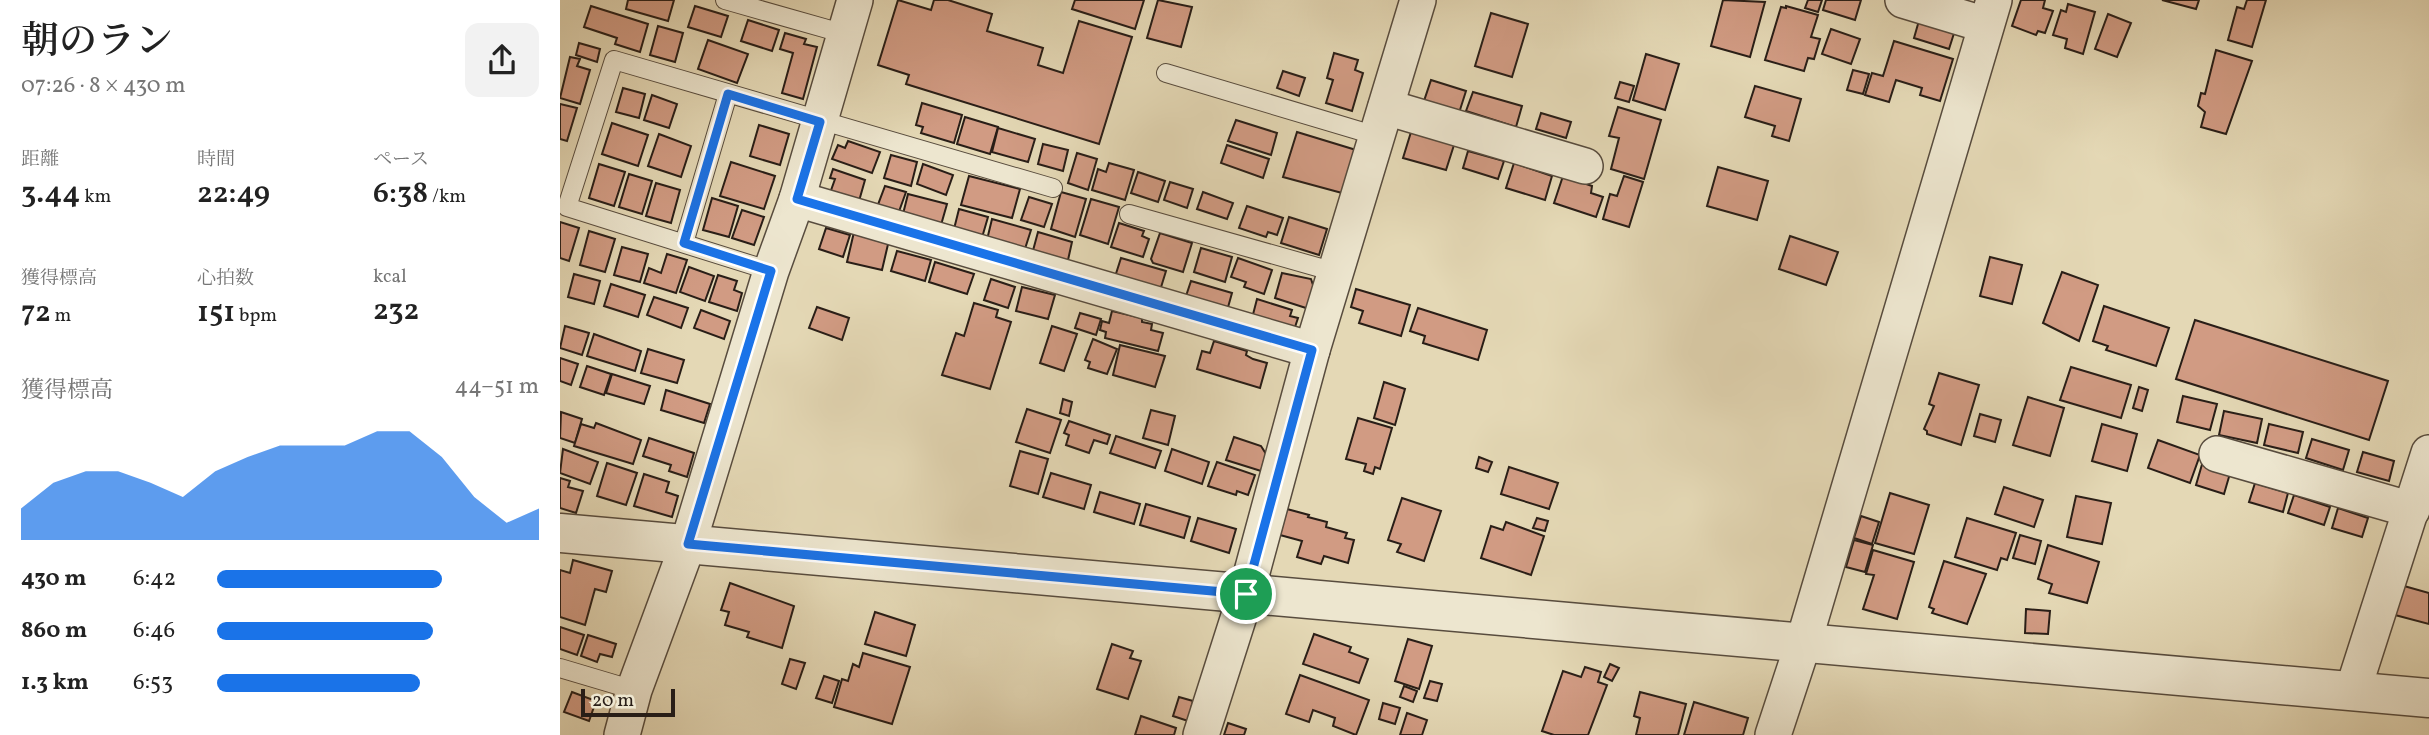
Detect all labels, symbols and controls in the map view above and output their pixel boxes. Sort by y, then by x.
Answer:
text: 朝のラン [21,17,173,70]
button: share [465,23,539,97]
text: 07:26 · 8 × 430 m [21,70,186,102]
text: 距離 [21,147,59,173]
text: 時間 [197,147,235,173]
text: ペース [373,147,429,173]
text: 3.44 [21,173,80,215]
text: 22:49 [197,173,270,215]
text: 6:38 [373,173,428,215]
text: km [80,184,111,210]
text: /km [428,184,466,210]
text: kcal [373,264,407,290]
text: 獲得標高 [21,266,97,292]
text: 心拍数 [197,266,254,292]
text: 232 [373,290,419,332]
text: 72 [21,292,51,334]
text: 151 [197,292,235,334]
text: m [51,303,71,329]
text: bpm [235,303,277,329]
text: 44–51 m [454,371,539,403]
text: 獲得標高 [21,375,113,407]
text: 430 m [21,563,87,595]
text: 6:42 [133,563,176,595]
pin [1216,564,1276,624]
icon: arrive [1227,575,1265,613]
text: 860 m [21,615,87,647]
text: 6:46 [133,615,175,647]
text: 1.3 km [21,667,89,699]
text: 6:53 [133,667,173,699]
scale bar [581,686,676,718]
text: 20 m [592,688,634,714]

